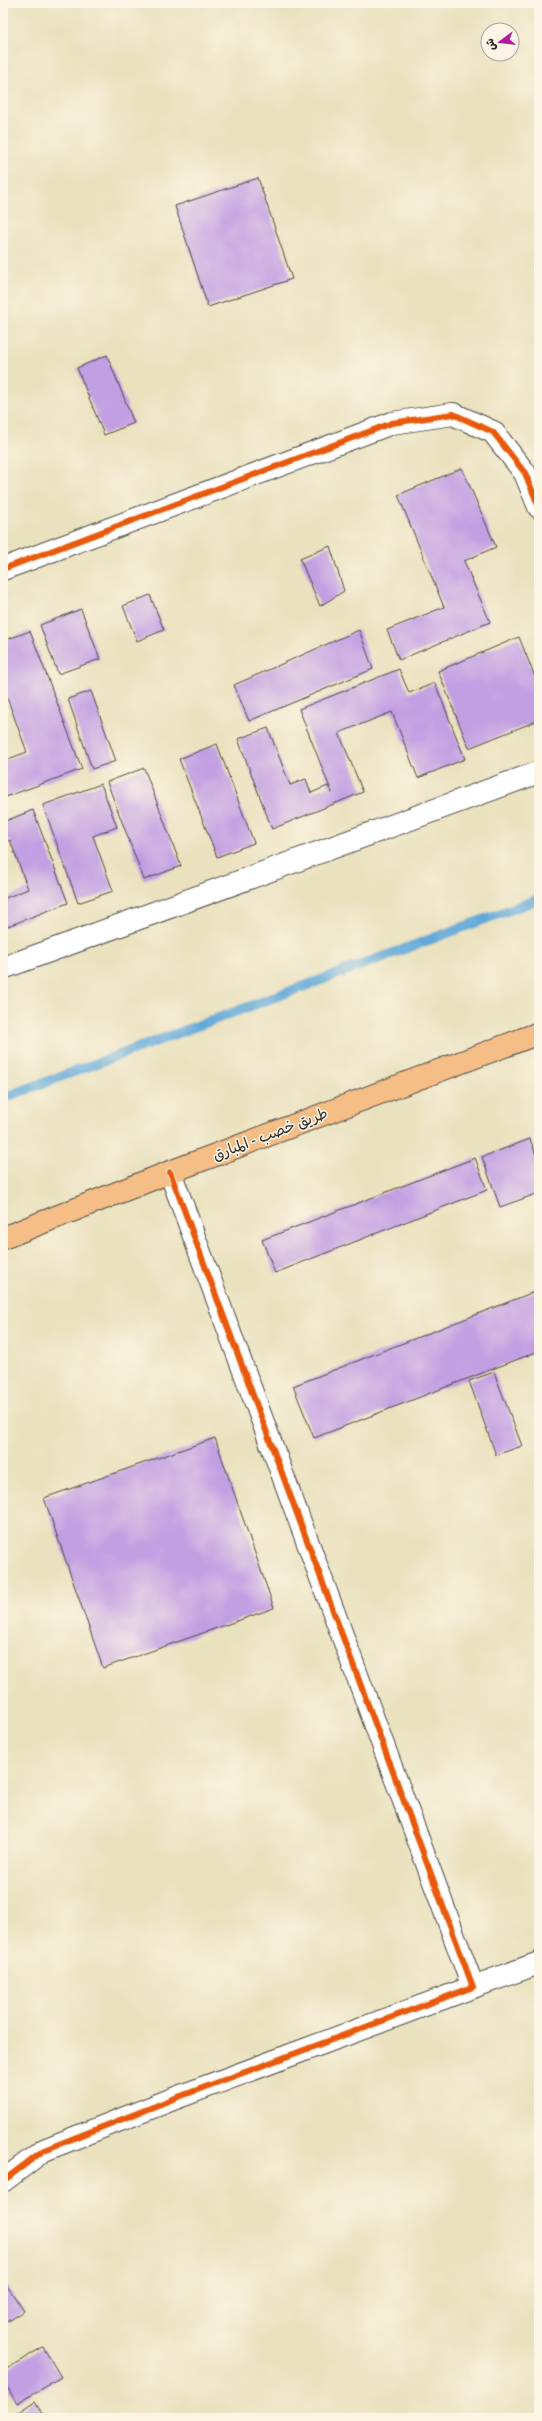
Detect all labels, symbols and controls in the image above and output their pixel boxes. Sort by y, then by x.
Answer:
north arrow [480,22,520,62]
text: ش [483,36,502,52]
street label: طريق خصب - المبارق [210,1104,331,1168]

